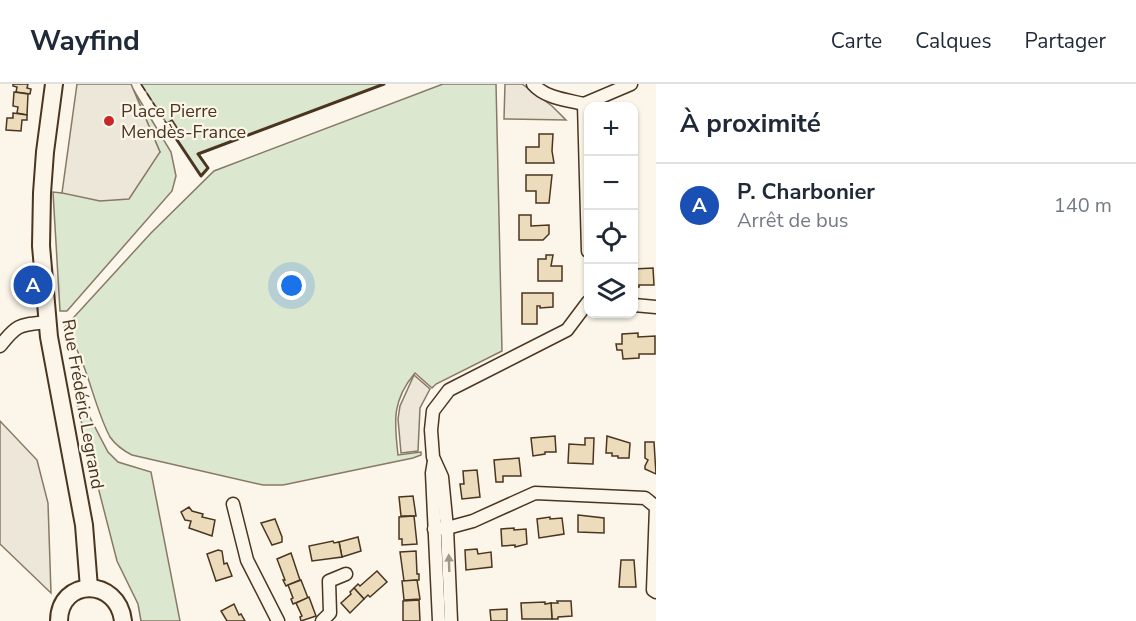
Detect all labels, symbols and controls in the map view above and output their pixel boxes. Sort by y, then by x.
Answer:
text: Wayfind [30,22,140,60]
text: Carte [831,27,882,55]
text: Calques [915,27,992,55]
text: Partager [1025,27,1106,55]
place label: Place Pierre Mendès-France [121,99,246,144]
map controls [584,102,638,318]
button: + [584,102,638,156]
text: À proximité [680,106,821,141]
marker: Place Pierre Mendès-France [102,114,116,128]
button: − [584,156,638,210]
text: P. Charbonier [737,177,875,207]
text: A [692,192,707,219]
text: 140 m [1054,192,1112,219]
text: Arrêt de bus [737,207,848,234]
button: locate [584,210,638,264]
pin: A [14,262,52,308]
button: layers [584,264,638,318]
your location [277,271,306,300]
street label: Rue Frédéric Legrand [56,317,110,491]
one-way arrow [444,553,453,572]

